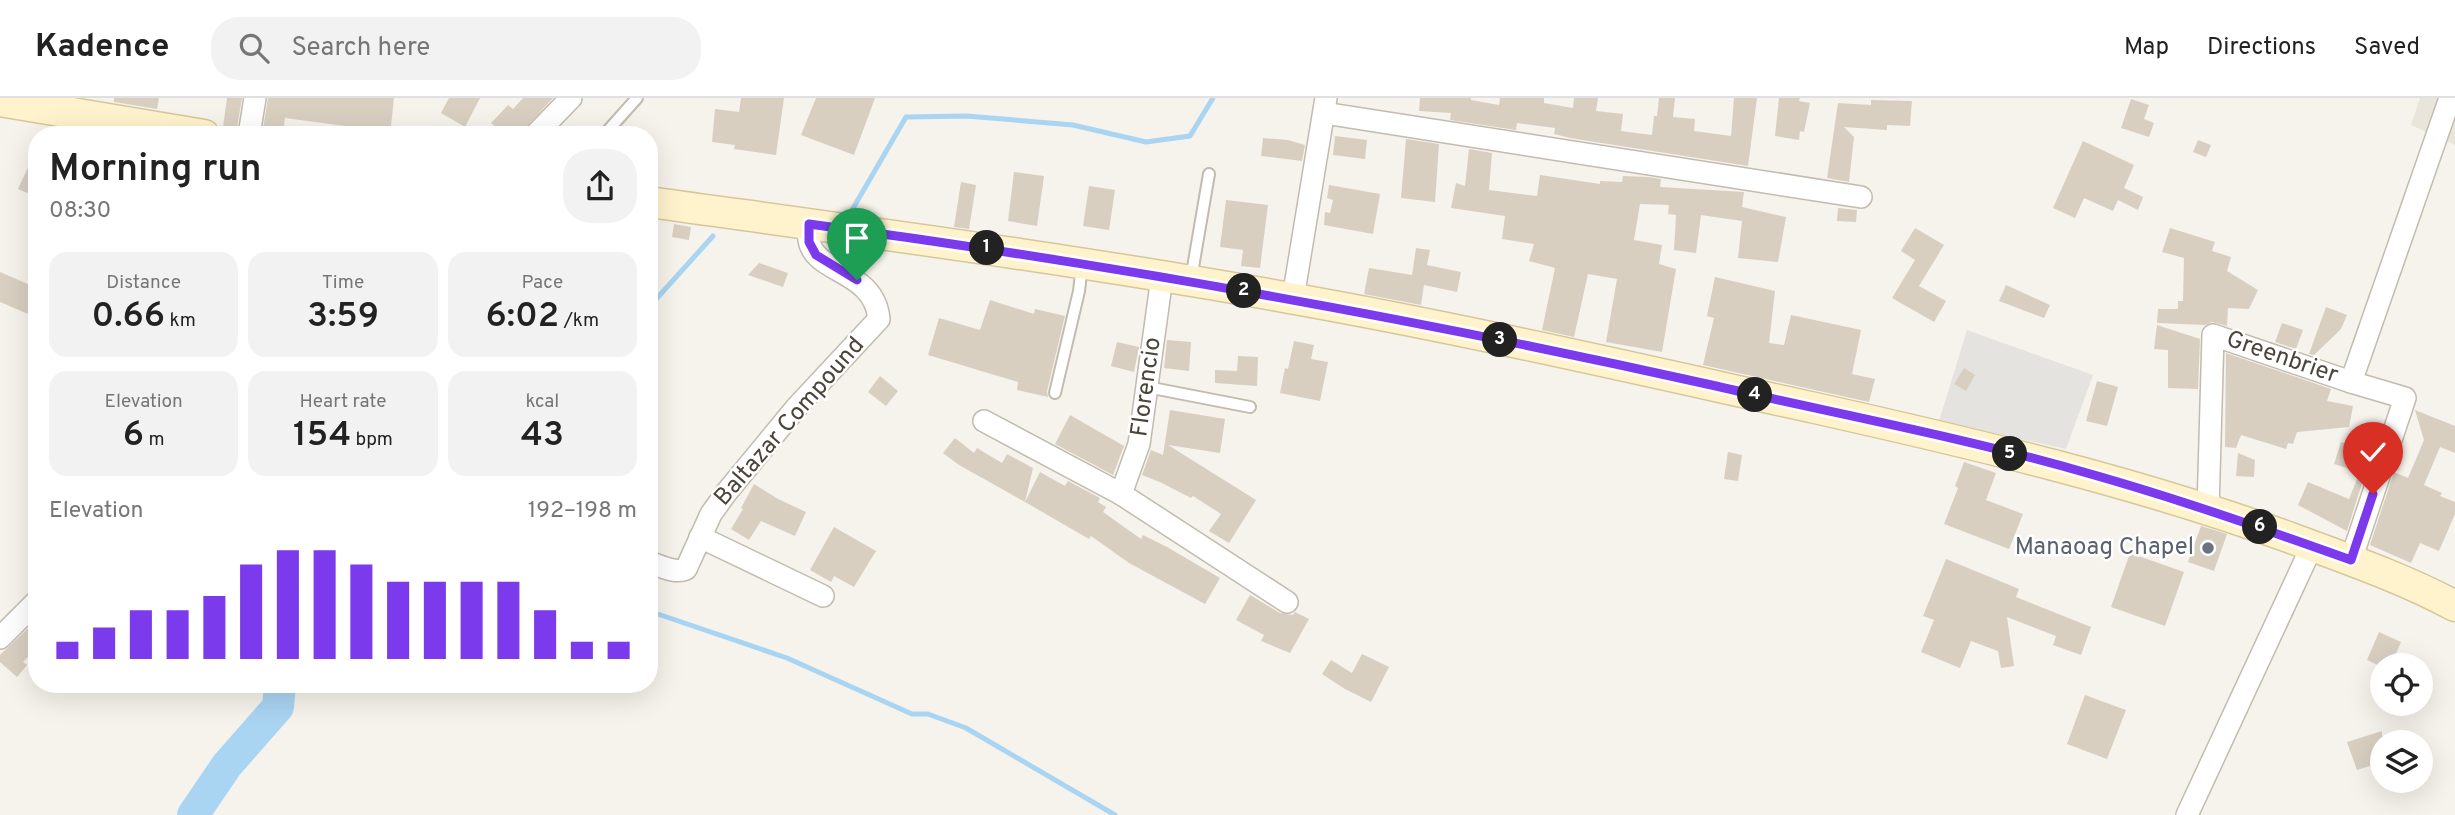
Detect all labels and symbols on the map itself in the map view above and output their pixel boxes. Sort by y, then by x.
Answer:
pin [827,208,887,280]
pin: 1 [970,230,1004,266]
pin: 2 [1226,274,1262,308]
pin: 3 [1482,322,1518,358]
street label: Greenbrier [2222,325,2342,391]
street label: Baltazar Compound [708,331,872,513]
street label: Florencio [1125,335,1169,439]
pin: 4 [1738,378,1772,412]
pin [2343,422,2403,494]
pin: 5 [1993,436,2028,472]
pin: 6 [2242,510,2278,544]
place label: Manaoag Chapel [2015,533,2194,563]
marker: Manaoag Chapel [2200,540,2216,556]

